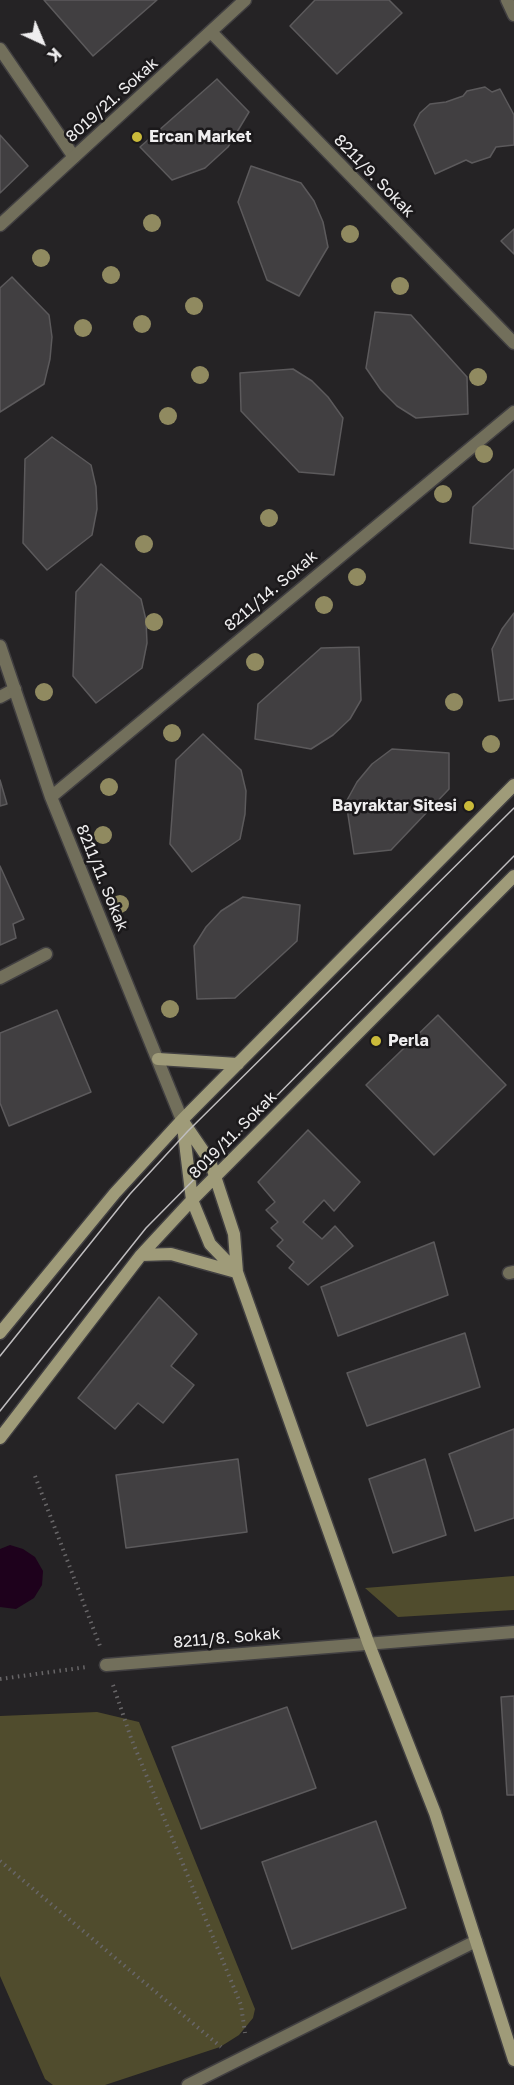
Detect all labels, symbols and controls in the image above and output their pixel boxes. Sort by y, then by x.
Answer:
north arrow [12,12,72,72]
text: K [43,44,66,66]
street label: 8019/21. Sokak [62,54,162,146]
place label: Ercan Market [149,127,252,147]
marker: Ercan Market [130,130,144,144]
street label: 8211/9. Sokak [330,131,418,221]
street label: 8211/14. Sokak [221,547,321,635]
place label: Bayraktar Sitesi [332,796,457,816]
marker: Bayraktar Sitesi [462,799,476,813]
street label: 8211/11. Sokak [72,822,132,934]
place label: Perla [388,1031,429,1051]
marker: Perla [369,1034,383,1048]
street label: 8019/11. Sokak [185,1087,281,1183]
street label: 8211/8. Sokak [173,1624,281,1652]

